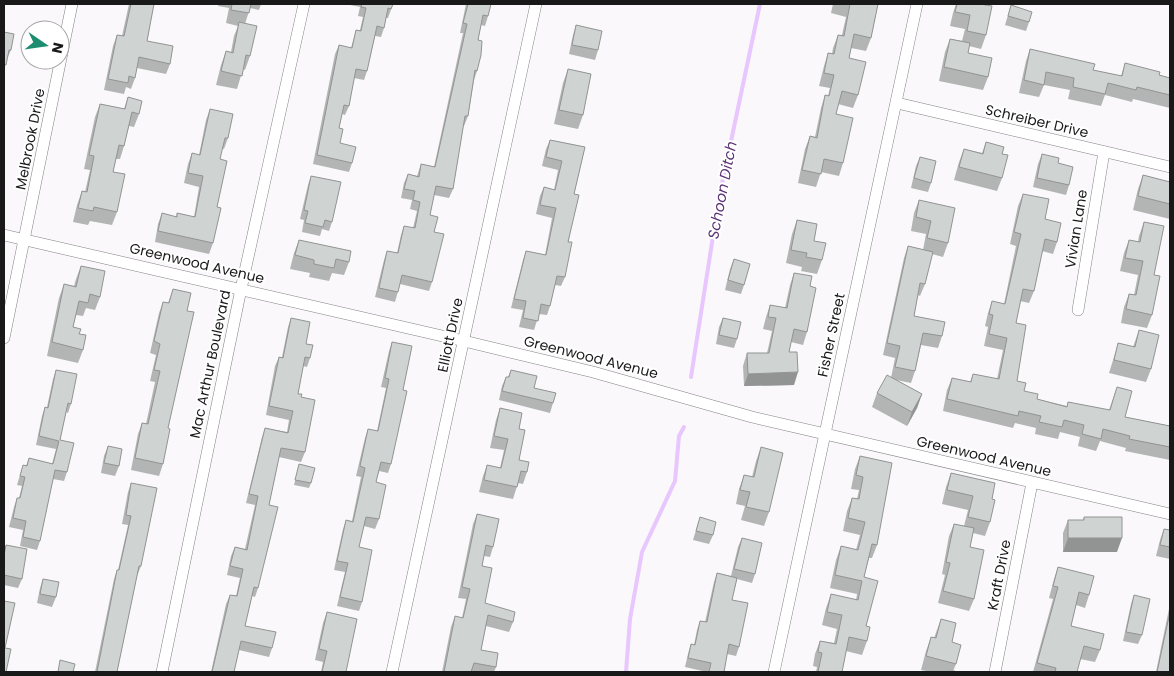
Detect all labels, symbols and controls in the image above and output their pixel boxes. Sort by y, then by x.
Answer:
north arrow [20,20,70,70]
text: N [47,41,69,55]
street label: Melbrook Drive [10,86,50,191]
street label: Schreiber Drive [983,99,1091,143]
water label: Schoon Ditch [702,139,742,241]
street label: Vivian Lane [1060,188,1092,270]
street label: Greenwood Avenue [128,238,267,288]
street label: Mac Arthur Boulevard [185,288,235,440]
street label: Fisher Street [812,291,850,379]
street label: Elliott Drive [432,296,468,374]
street label: Greenwood Avenue [522,331,660,383]
street label: Greenwood Avenue [915,431,1054,481]
street label: Kraft Drive [982,538,1016,612]

